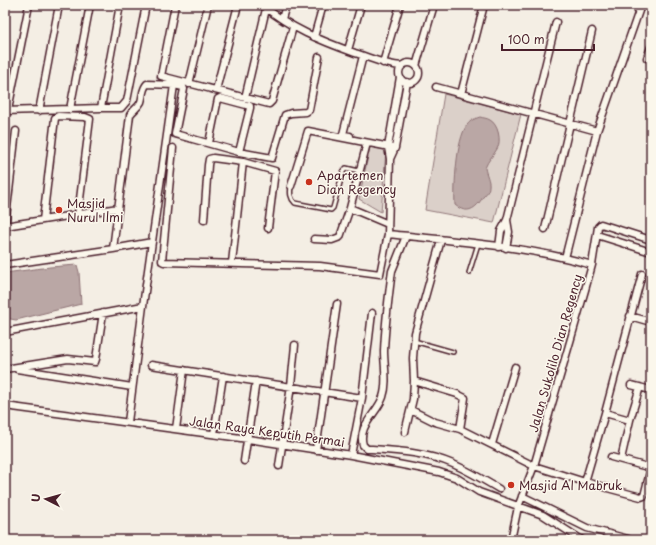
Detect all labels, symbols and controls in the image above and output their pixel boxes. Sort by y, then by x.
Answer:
scale bar [502,26,594,52]
text: 100 m [508,30,545,48]
place label: Apartemen Dian Regency [317,166,396,198]
marker: Apartemen Dian Regency [304,177,314,187]
place label: Masjid Nurul Ilmi [67,194,123,226]
marker: Masjid Nurul Ilmi [54,205,64,215]
street label: Jalan Sukolilo Dian Regency [524,272,586,434]
street label: Jalan Raya Keputih Permai [188,411,346,451]
place label: Masjid Al Mabruk [519,476,622,494]
north arrow [26,479,66,519]
marker: Masjid Al Mabruk [506,480,516,490]
text: U [27,493,44,503]

